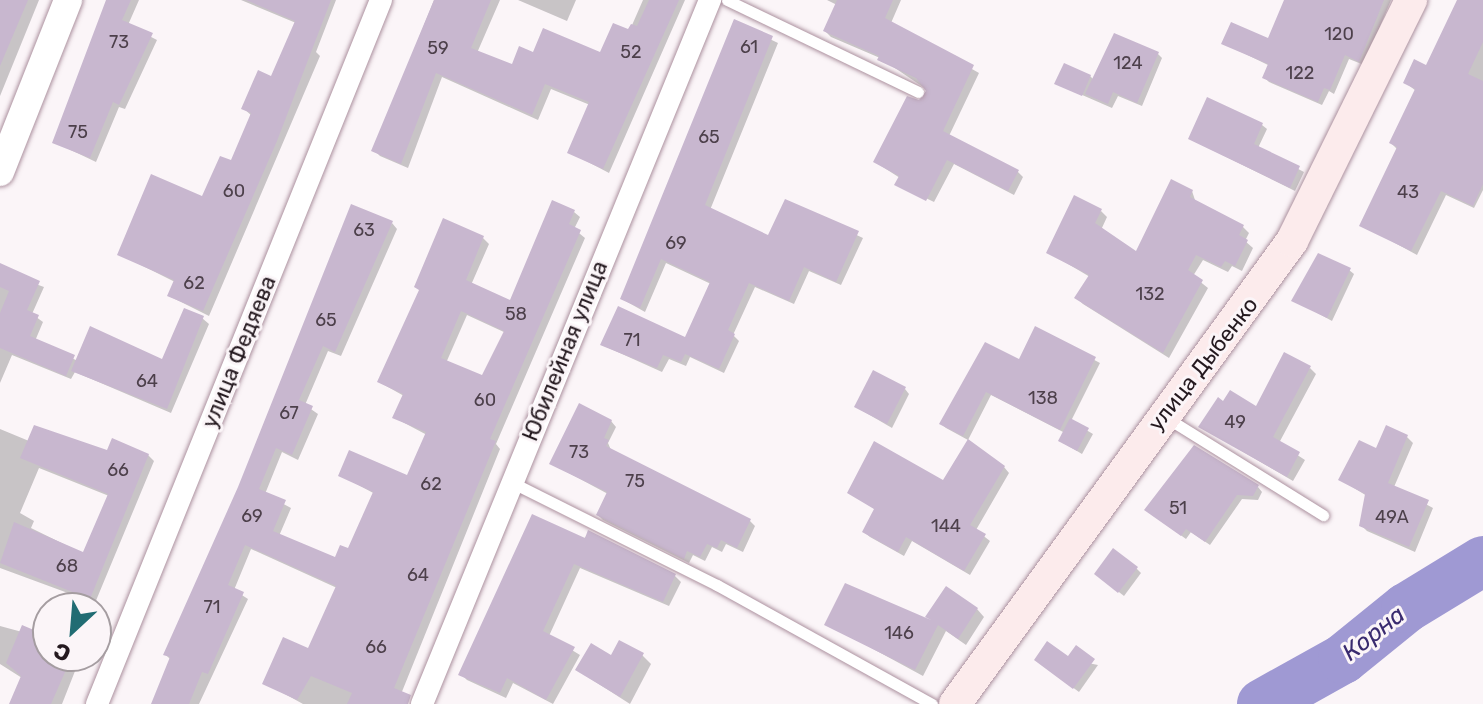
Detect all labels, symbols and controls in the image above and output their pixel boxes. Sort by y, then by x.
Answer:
house number: 120 [1324,23,1354,45]
house number: 73 [109,31,129,53]
house number: 61 [740,36,758,58]
house number: 59 [427,37,449,59]
house number: 52 [620,41,642,63]
house number: 124 [1113,52,1143,74]
house number: 122 [1286,62,1314,84]
house number: 75 [68,121,88,143]
house number: 65 [698,126,720,148]
house number: 60 [223,180,245,202]
house number: 43 [1397,181,1419,203]
house number: 63 [353,219,375,241]
house number: 69 [665,232,687,254]
street label: Юбилейная улица [517,257,613,445]
house number: 62 [183,272,205,294]
street label: улица Федяева [196,272,282,432]
house number: 132 [1135,283,1165,305]
street label: улица Дыбенко [1143,292,1263,436]
house number: 58 [505,303,527,325]
house number: 65 [315,309,337,331]
house number: 71 [624,329,640,351]
house number: 64 [136,370,158,392]
house number: 138 [1028,387,1058,409]
house number: 60 [474,389,496,411]
house number: 67 [279,402,299,424]
house number: 49 [1224,411,1246,433]
house number: 73 [569,441,589,463]
house number: 66 [107,459,129,481]
house number: 75 [625,470,645,492]
house number: 62 [420,473,442,495]
house number: 51 [1169,497,1187,519]
house number: 69 [241,505,263,527]
house number: 49А [1375,506,1409,528]
house number: 144 [931,515,961,537]
house number: 68 [56,555,78,577]
house number: 64 [407,564,429,586]
north arrow [32,592,112,672]
house number: 71 [204,596,220,618]
water label: Корна [1337,601,1411,667]
house number: 146 [884,622,914,644]
house number: 66 [365,636,387,658]
text: С [49,637,75,668]

